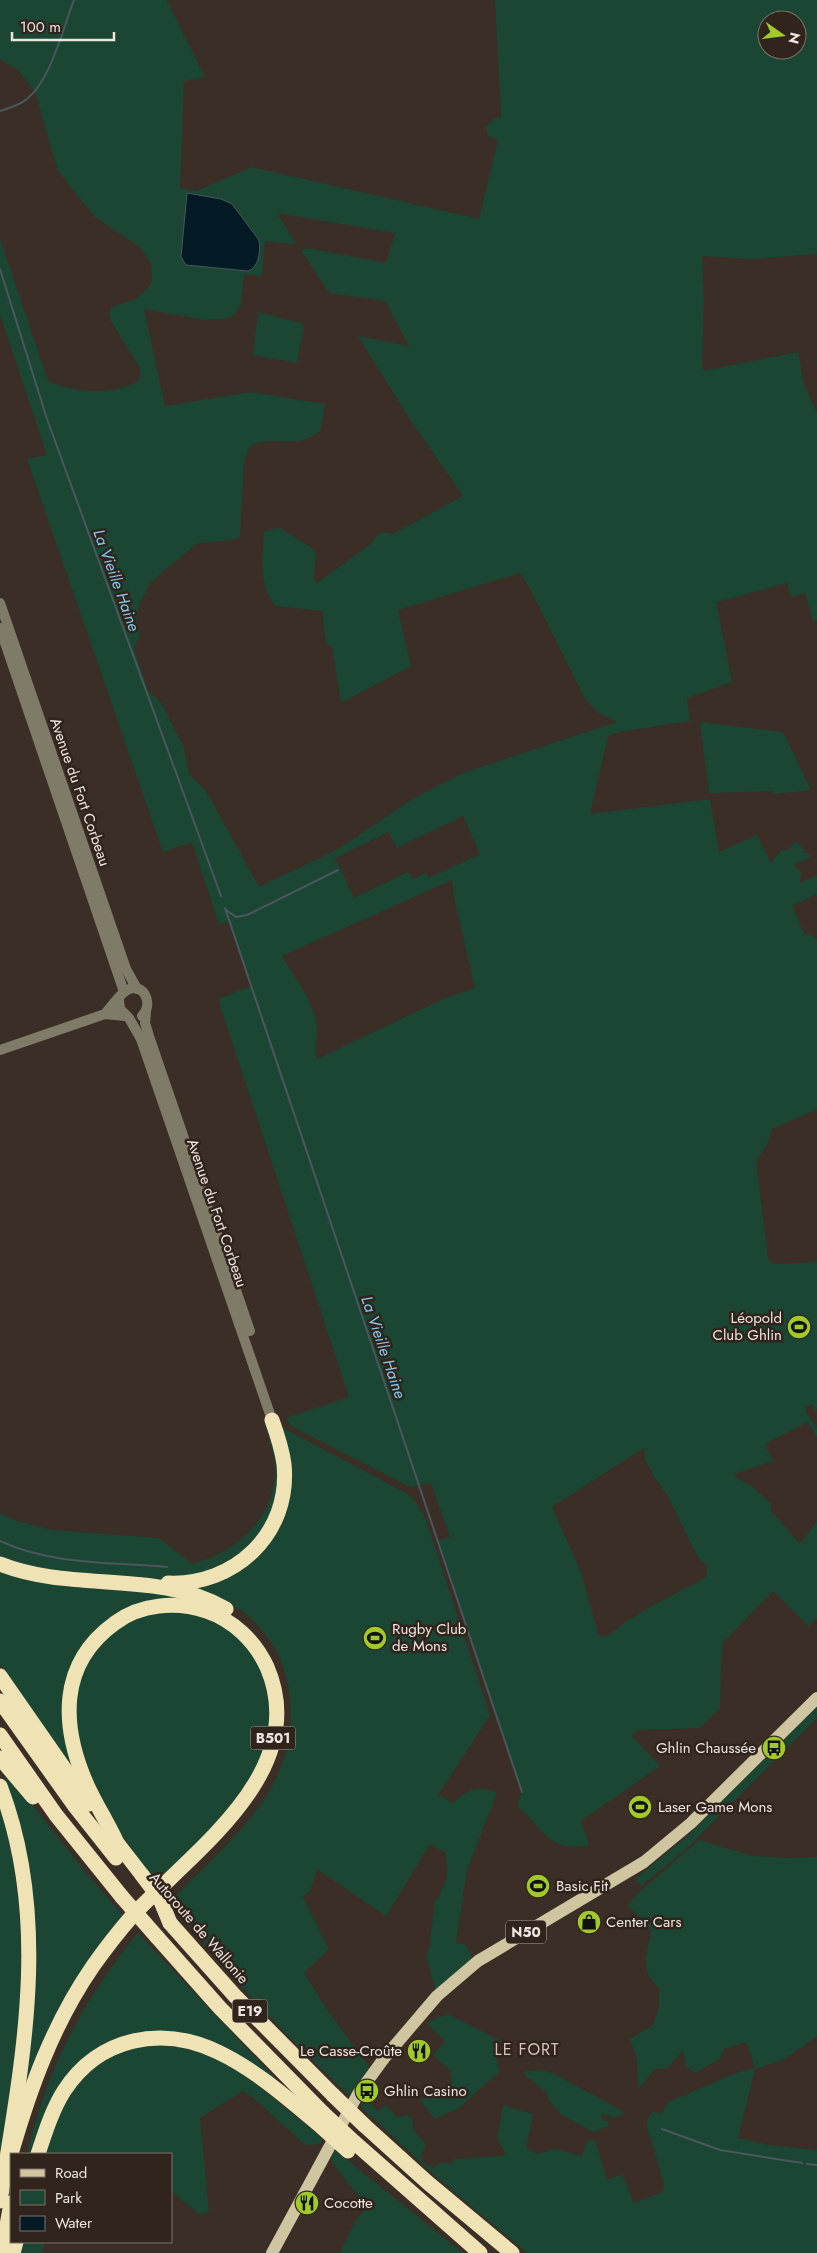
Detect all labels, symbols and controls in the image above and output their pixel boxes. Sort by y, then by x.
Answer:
scale bar [12,10,115,42]
north arrow [757,10,807,60]
text: 100 m [20,16,61,38]
text: N [784,30,806,46]
water label: La Vieille Haine [87,526,146,634]
street label: Avenue du Fort Corbeau [44,715,116,869]
street label: Avenue du Fort Corbeau [181,1136,253,1290]
water label: La Vieille Haine [355,1293,412,1402]
place label: Léopold Club Ghlin [713,1307,782,1346]
sports icon: Léopold Club Ghlin [786,1314,812,1340]
place label: Rugby Club de Mons [392,1618,467,1657]
sports icon: Rugby Club de Mons [362,1625,388,1651]
road number: B501 [250,1726,296,1750]
bus stop icon: Ghlin Chaussée [761,1735,787,1761]
place label: Ghlin Chaussée [656,1737,756,1759]
sports icon: Laser Game Mons [627,1794,653,1820]
place label: Laser Game Mons [658,1796,772,1818]
street label: Autoroute de Wallonie [144,1867,254,1989]
sports icon: Basic Fit [525,1873,551,1899]
place label: Basic Fit [556,1875,609,1897]
shop icon: Center Cars [576,1909,602,1935]
place label: Center Cars [606,1911,682,1933]
road number: N50 [506,1920,546,1944]
road number: E19 [232,2000,268,2022]
restaurant icon: Le Casse-Croûte [406,2038,432,2064]
district label: LE FORT [495,2038,559,2061]
place label: Le Casse-Croûte [300,2040,402,2062]
bus stop icon: Ghlin Casino [354,2078,380,2104]
place label: Ghlin Casino [384,2080,467,2102]
legend [10,2153,172,2243]
text: Road [55,2162,87,2184]
text: Park [55,2187,82,2209]
restaurant icon: Cocotte [294,2190,320,2216]
place label: Cocotte [324,2192,373,2214]
text: Water [55,2212,93,2234]

